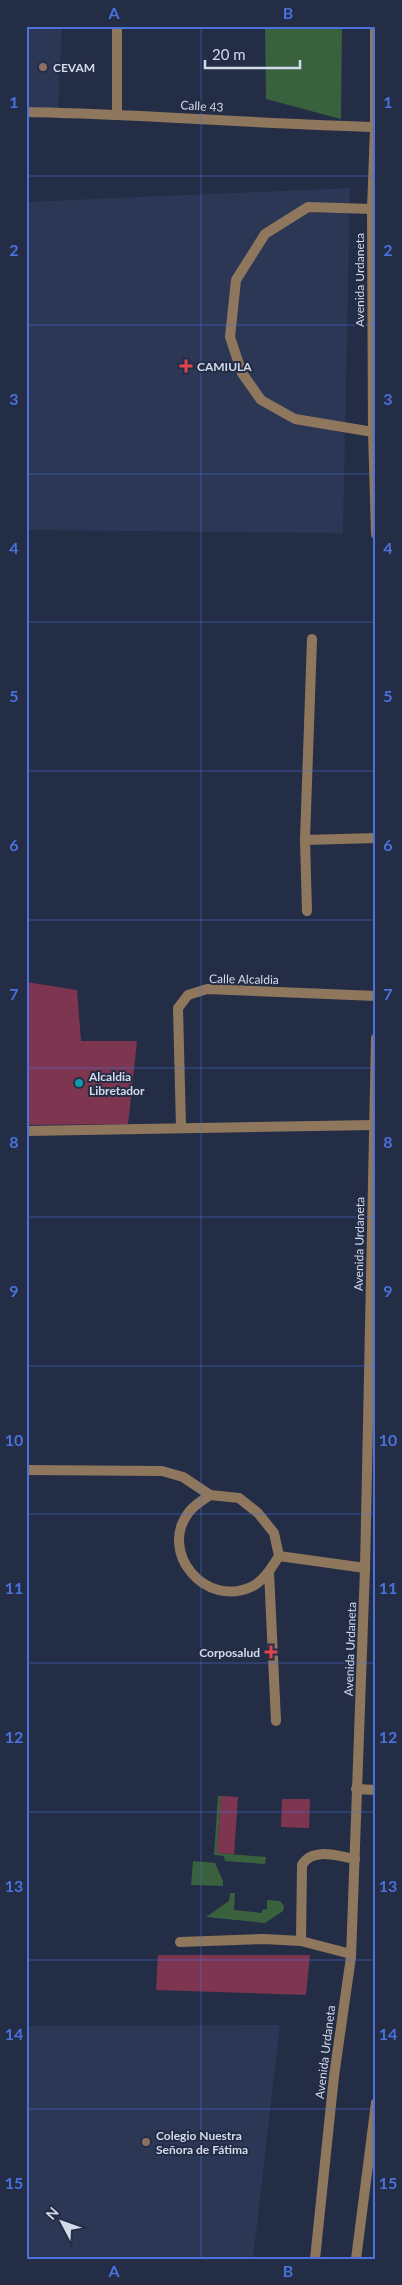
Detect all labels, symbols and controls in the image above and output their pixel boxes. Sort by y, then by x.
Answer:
text: A [107,3,120,22]
text: B [283,3,293,22]
scale bar [205,38,300,70]
text: 20 m [212,45,246,63]
place label: CEVAM [53,60,95,75]
marker: CEVAM [37,61,49,73]
text: 1 [9,92,19,111]
text: 1 [383,92,393,111]
street label: Calle 43 [180,97,224,115]
street label: Avenida Urdaneta [352,233,367,327]
text: 2 [9,240,19,259]
text: 2 [383,240,393,259]
marker: CAMIULA [179,359,193,373]
place label: CAMIULA [197,359,252,374]
text: 3 [9,389,19,408]
text: 3 [383,389,393,408]
text: 4 [9,538,19,557]
text: 4 [383,538,393,557]
text: 5 [9,686,19,705]
text: 5 [383,686,393,705]
text: 6 [9,835,19,854]
text: 6 [383,835,393,854]
street label: Calle Alcaldia [209,971,279,987]
text: 7 [9,984,19,1003]
text: 7 [383,984,393,1003]
place label: Alcaldia Libretador [88,1069,145,1098]
marker: Alcaldia Libretador [73,1077,85,1089]
text: 8 [9,1132,19,1151]
text: 8 [383,1132,393,1151]
street label: Avenida Urdaneta [351,1197,367,1291]
text: 9 [9,1281,19,1300]
text: 9 [383,1281,393,1300]
text: 10 [5,1430,23,1449]
text: 10 [379,1430,397,1449]
text: 11 [5,1578,23,1597]
text: 11 [379,1578,397,1597]
street label: Avenida Urdaneta [341,1602,359,1696]
place label: Corposalud [199,1645,260,1660]
marker: Corposalud [264,1645,278,1659]
text: 12 [5,1727,23,1746]
text: 12 [379,1727,397,1746]
text: 13 [5,1876,23,1895]
text: 13 [379,1876,397,1895]
street label: Avenida Urdaneta [312,2004,338,2100]
text: 14 [5,2024,23,2043]
text: 14 [379,2024,397,2043]
place label: Colegio Nuestra Señora de Fátima [156,2128,248,2157]
marker: Colegio Nuestra Señora de Fátima [140,2136,152,2148]
text: 15 [5,2173,23,2192]
text: 15 [379,2173,397,2192]
north arrow [38,2198,88,2248]
text: N [42,2203,62,2223]
text: A [107,2261,120,2280]
text: B [283,2261,293,2280]

